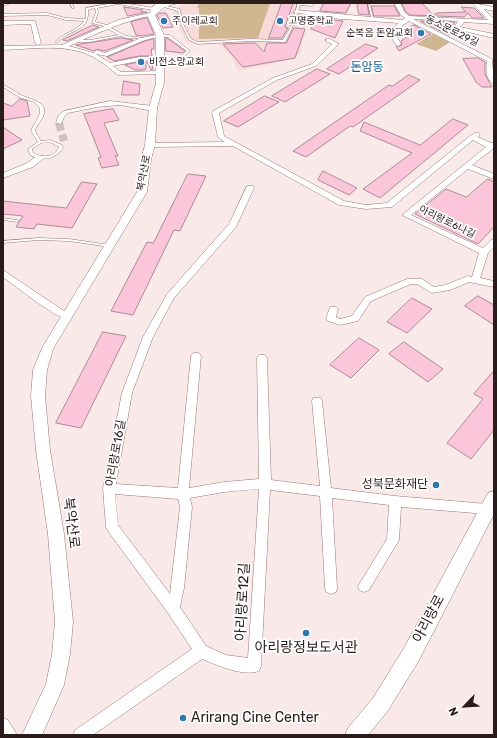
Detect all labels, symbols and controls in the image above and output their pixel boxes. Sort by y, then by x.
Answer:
street label: 동소문로29길 [423,13,481,49]
place label: 주이레교회 [172,15,218,27]
place label: 고명중학교 [288,15,334,27]
marker: 주이레교회 [159,16,169,26]
marker: 고명중학교 [275,16,285,26]
place label: 순복음 돈암교회 [346,27,413,39]
marker: 순복음 돈암교회 [416,28,426,38]
place label: 비전소망교회 [149,56,204,68]
marker: 비전소망교회 [136,57,146,67]
district label: 돈암동 [350,61,384,75]
street label: 북악산로 [135,154,153,192]
street label: 아리랑로6나길 [417,203,477,241]
street label: 아리랑로16길 [103,418,129,488]
place label: 성북문화재단 [362,478,428,492]
marker: 성북문화재단 [431,480,441,490]
street label: 북악산로 [60,496,82,550]
street label: 아리랑로12길 [233,562,253,642]
street label: 아리랑로 [409,592,449,646]
marker: 아리랑정보도서관 [301,628,311,638]
place label: 아리랑정보도서관 [254,640,358,656]
north arrow [445,686,485,726]
text: N [446,705,461,718]
place label: Arirang Cine Center [191,710,319,726]
marker: Arirang Cine Center [178,713,188,723]

